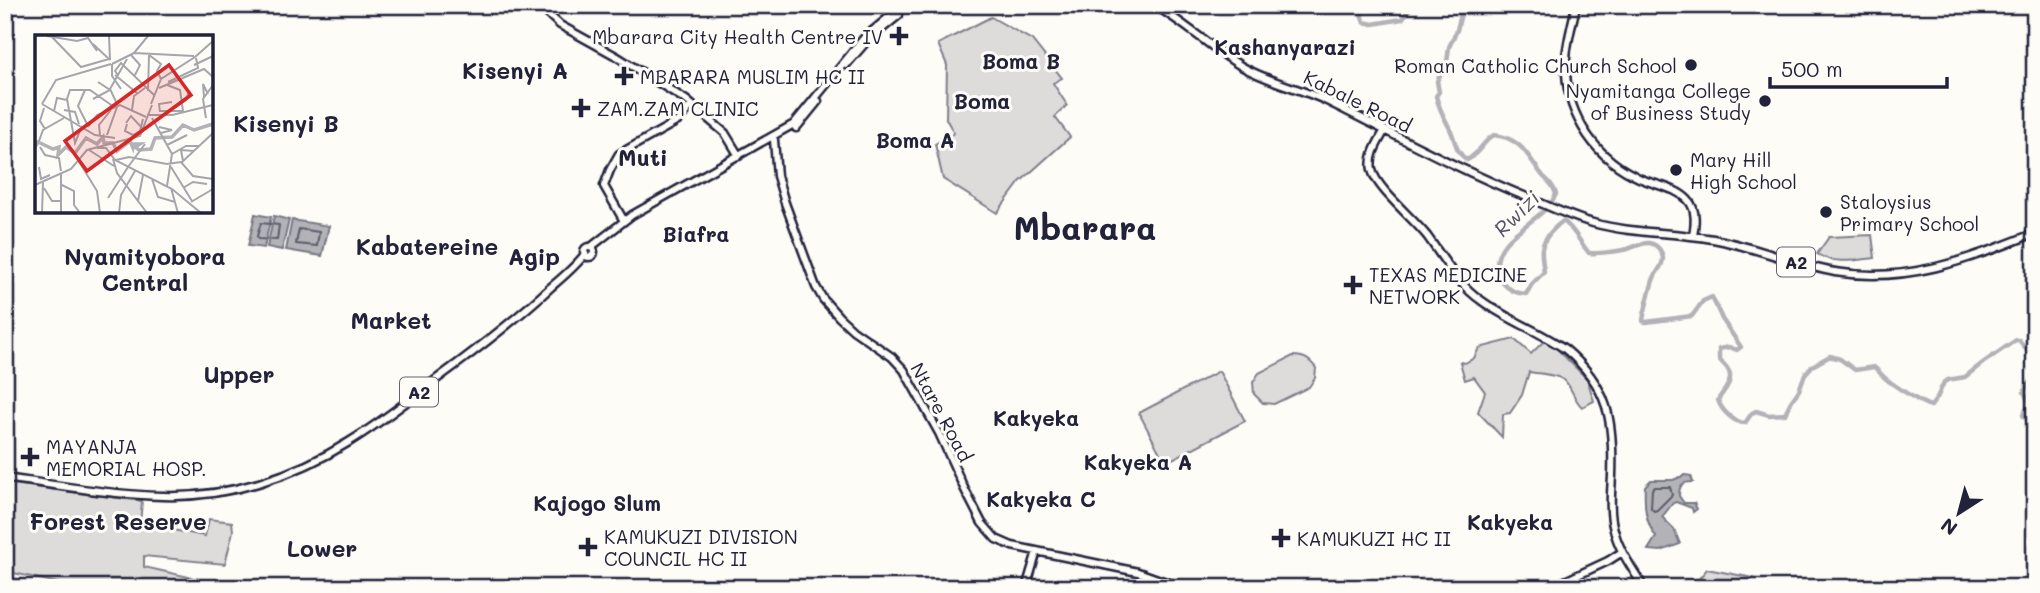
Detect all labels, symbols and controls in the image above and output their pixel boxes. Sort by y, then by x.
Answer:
place label: Mbarara City Health Centre IV [592,24,883,49]
marker: Mbarara City Health Centre IV [889,26,909,46]
district label: Kashanyarazi [1214,33,1356,61]
inset map [35,35,214,214]
scale bar [1770,46,1947,90]
district label: Boma B [982,47,1060,74]
place label: Roman Catholic Church School [1394,53,1677,78]
district label: Kisenyi A [462,55,568,85]
text: 500 m [1781,55,1843,82]
marker: Roman Catholic Church School [1683,57,1699,73]
place label: MBARARA MUSLIM HC II [640,64,865,89]
street label: Kabale Road [1300,64,1416,138]
marker: MBARARA MUSLIM HC II [614,66,634,86]
place label: Nyamitanga College of Business Study [1566,78,1751,125]
district label: Boma [954,87,1010,114]
marker: Nyamitanga College of Business Study [1757,93,1773,109]
place label: ZAM.ZAM CLINIC [597,96,759,121]
marker: ZAM.ZAM CLINIC [571,98,591,118]
district label: Kisenyi B [233,108,339,138]
district label: Boma A [876,126,954,153]
district label: Muti [618,142,668,172]
place label: Mary Hill High School [1690,147,1797,194]
marker: Mary Hill High School [1668,162,1684,178]
water label: Rwizi [1487,184,1545,242]
place label: Staloysius Primary School [1840,189,1979,236]
marker: Staloysius Primary School [1818,204,1834,220]
district label: Mbarara [1014,205,1156,248]
district label: Biafra [663,220,730,247]
district label: Kabatereine [356,231,498,261]
district label: Nyamityobora Central [64,241,226,297]
district label: Agip [508,241,560,271]
road number: A2 [1777,248,1815,276]
place label: TEXAS MEDICINE NETWORK [1369,262,1527,309]
marker: TEXAS MEDICINE NETWORK [1343,275,1363,295]
district label: Market [350,305,432,335]
street label: Ntare Road [905,358,979,466]
district label: Upper [204,359,274,389]
road number: A2 [400,378,438,406]
district label: Kakyeka [993,404,1079,432]
place label: MAYANJA MEMORIAL HOSP. [46,434,207,481]
marker: MAYANJA MEMORIAL HOSP. [20,447,40,467]
district label: Kakyeka A [1084,448,1192,476]
north arrow [1924,477,1994,548]
district label: Kakyeka C [986,485,1096,513]
district label: Kajogo Slum [533,489,661,516]
district label: Forest Reserve [29,506,207,536]
district label: Kakyeka [1467,508,1553,536]
text: N [1936,513,1962,542]
place label: KAMUKUZI DIVISION COUNCIL HC II [604,524,798,571]
place label: KAMUKUZI HC II [1297,526,1451,551]
marker: KAMUKUZI HC II [1271,528,1291,548]
district label: Lower [287,533,357,563]
marker: KAMUKUZI DIVISION COUNCIL HC II [578,537,598,557]

